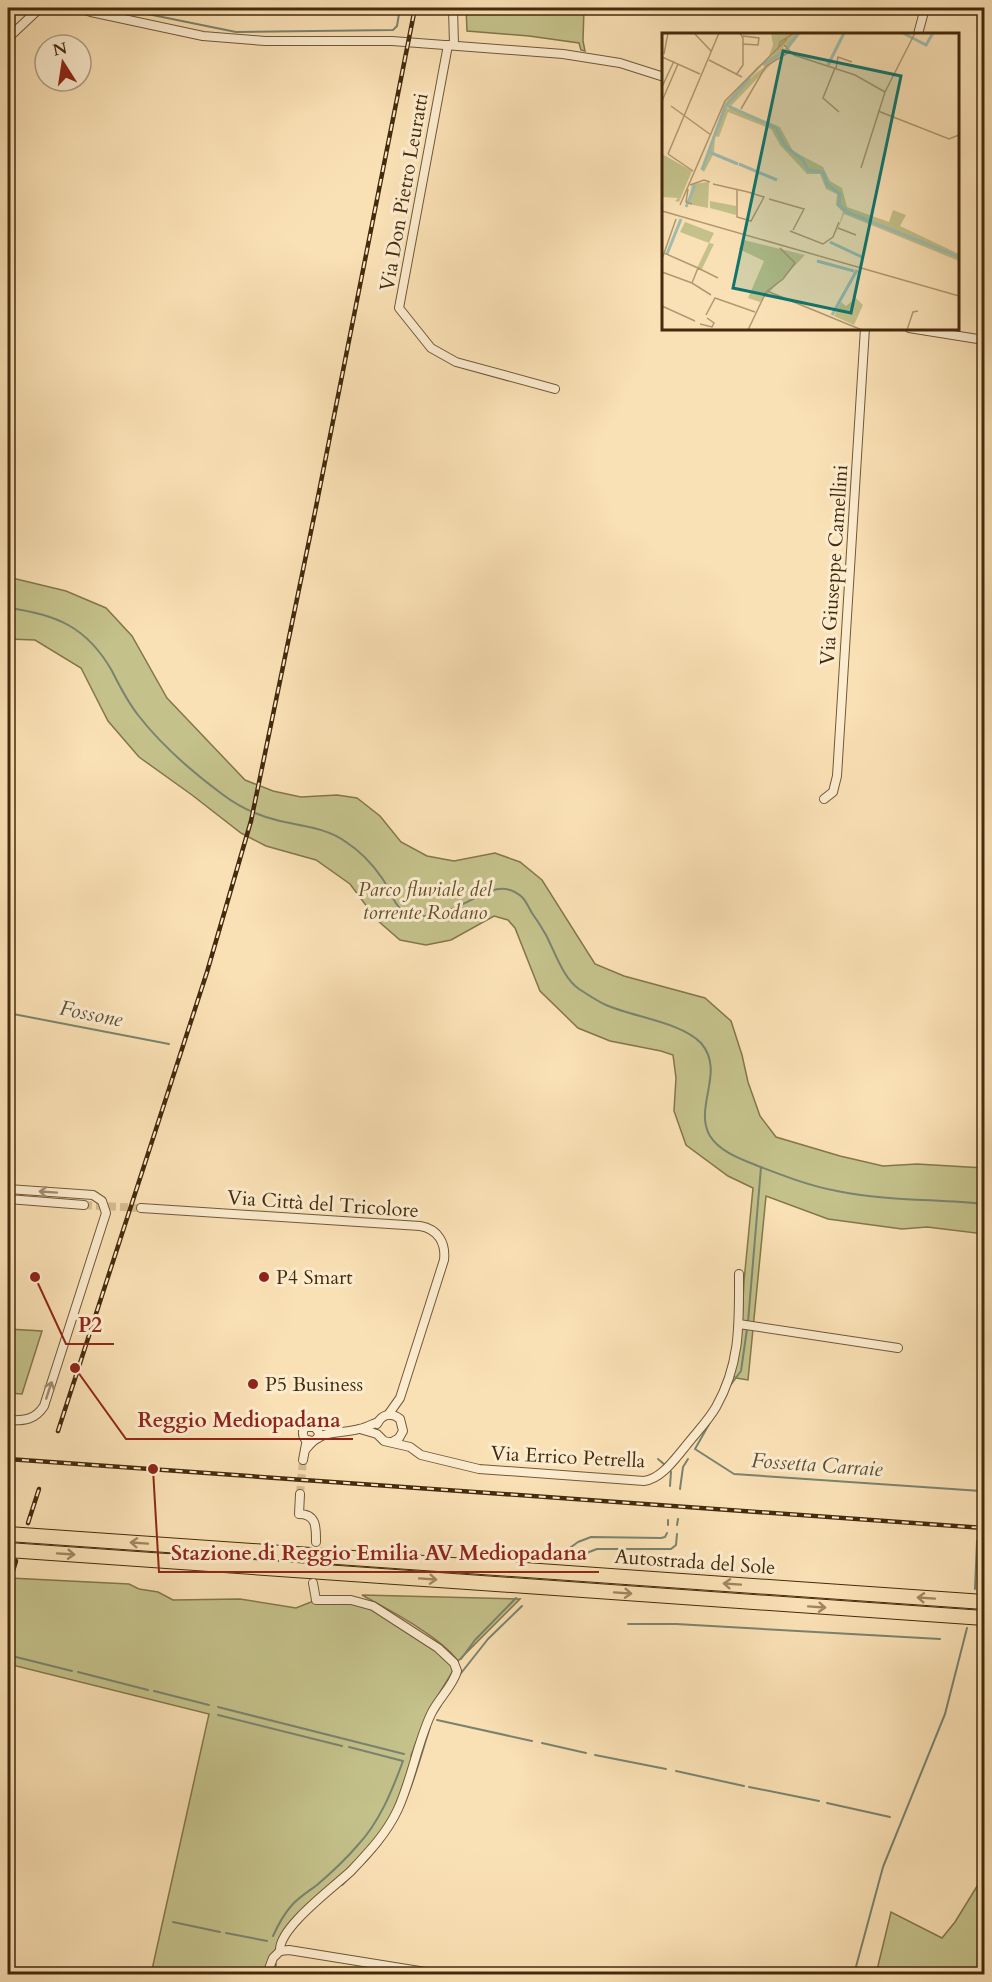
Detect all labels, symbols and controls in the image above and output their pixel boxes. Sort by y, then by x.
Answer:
north arrow [33,33,93,93]
inset map [662,33,959,330]
text: N [51,37,69,62]
street label: Via Don Pietro Leuratti [373,90,435,293]
street label: Via Giuseppe Camellini [814,463,855,666]
park label: Parco fluviale del torrente Rodano [358,876,493,926]
water label: Fossone [57,994,126,1034]
street label: Via Città del Tricolore [226,1184,420,1224]
one-way arrow [38,1186,58,1197]
place label: P4 Smart [276,1264,353,1291]
marker: P4 Smart [257,1270,271,1284]
callout: P2 [66,1305,114,1344]
text: P2 [78,1311,102,1340]
place label: P5 Business [265,1371,363,1398]
marker: P5 Business [246,1377,260,1391]
one-way arrow [44,1381,55,1400]
callout: Reggio Mediopadana [126,1400,353,1439]
text: Reggio Mediopadana [137,1406,341,1435]
street label: Via Errico Petrella [490,1439,646,1475]
water label: Fossetta Carraie [751,1446,884,1484]
callout: Stazione di Reggio Emilia AV Mediopadana [159,1533,599,1572]
one-way arrow [130,1537,150,1548]
text: Stazione di Reggio Emilia AV Mediopadana [171,1539,588,1568]
street label: Autostrada del Sole [614,1543,776,1581]
one-way arrow [55,1549,75,1560]
one-way arrow [418,1574,437,1585]
one-way arrow [722,1579,742,1590]
one-way arrow [612,1588,632,1599]
one-way arrow [917,1592,937,1603]
one-way arrow [807,1601,827,1612]

